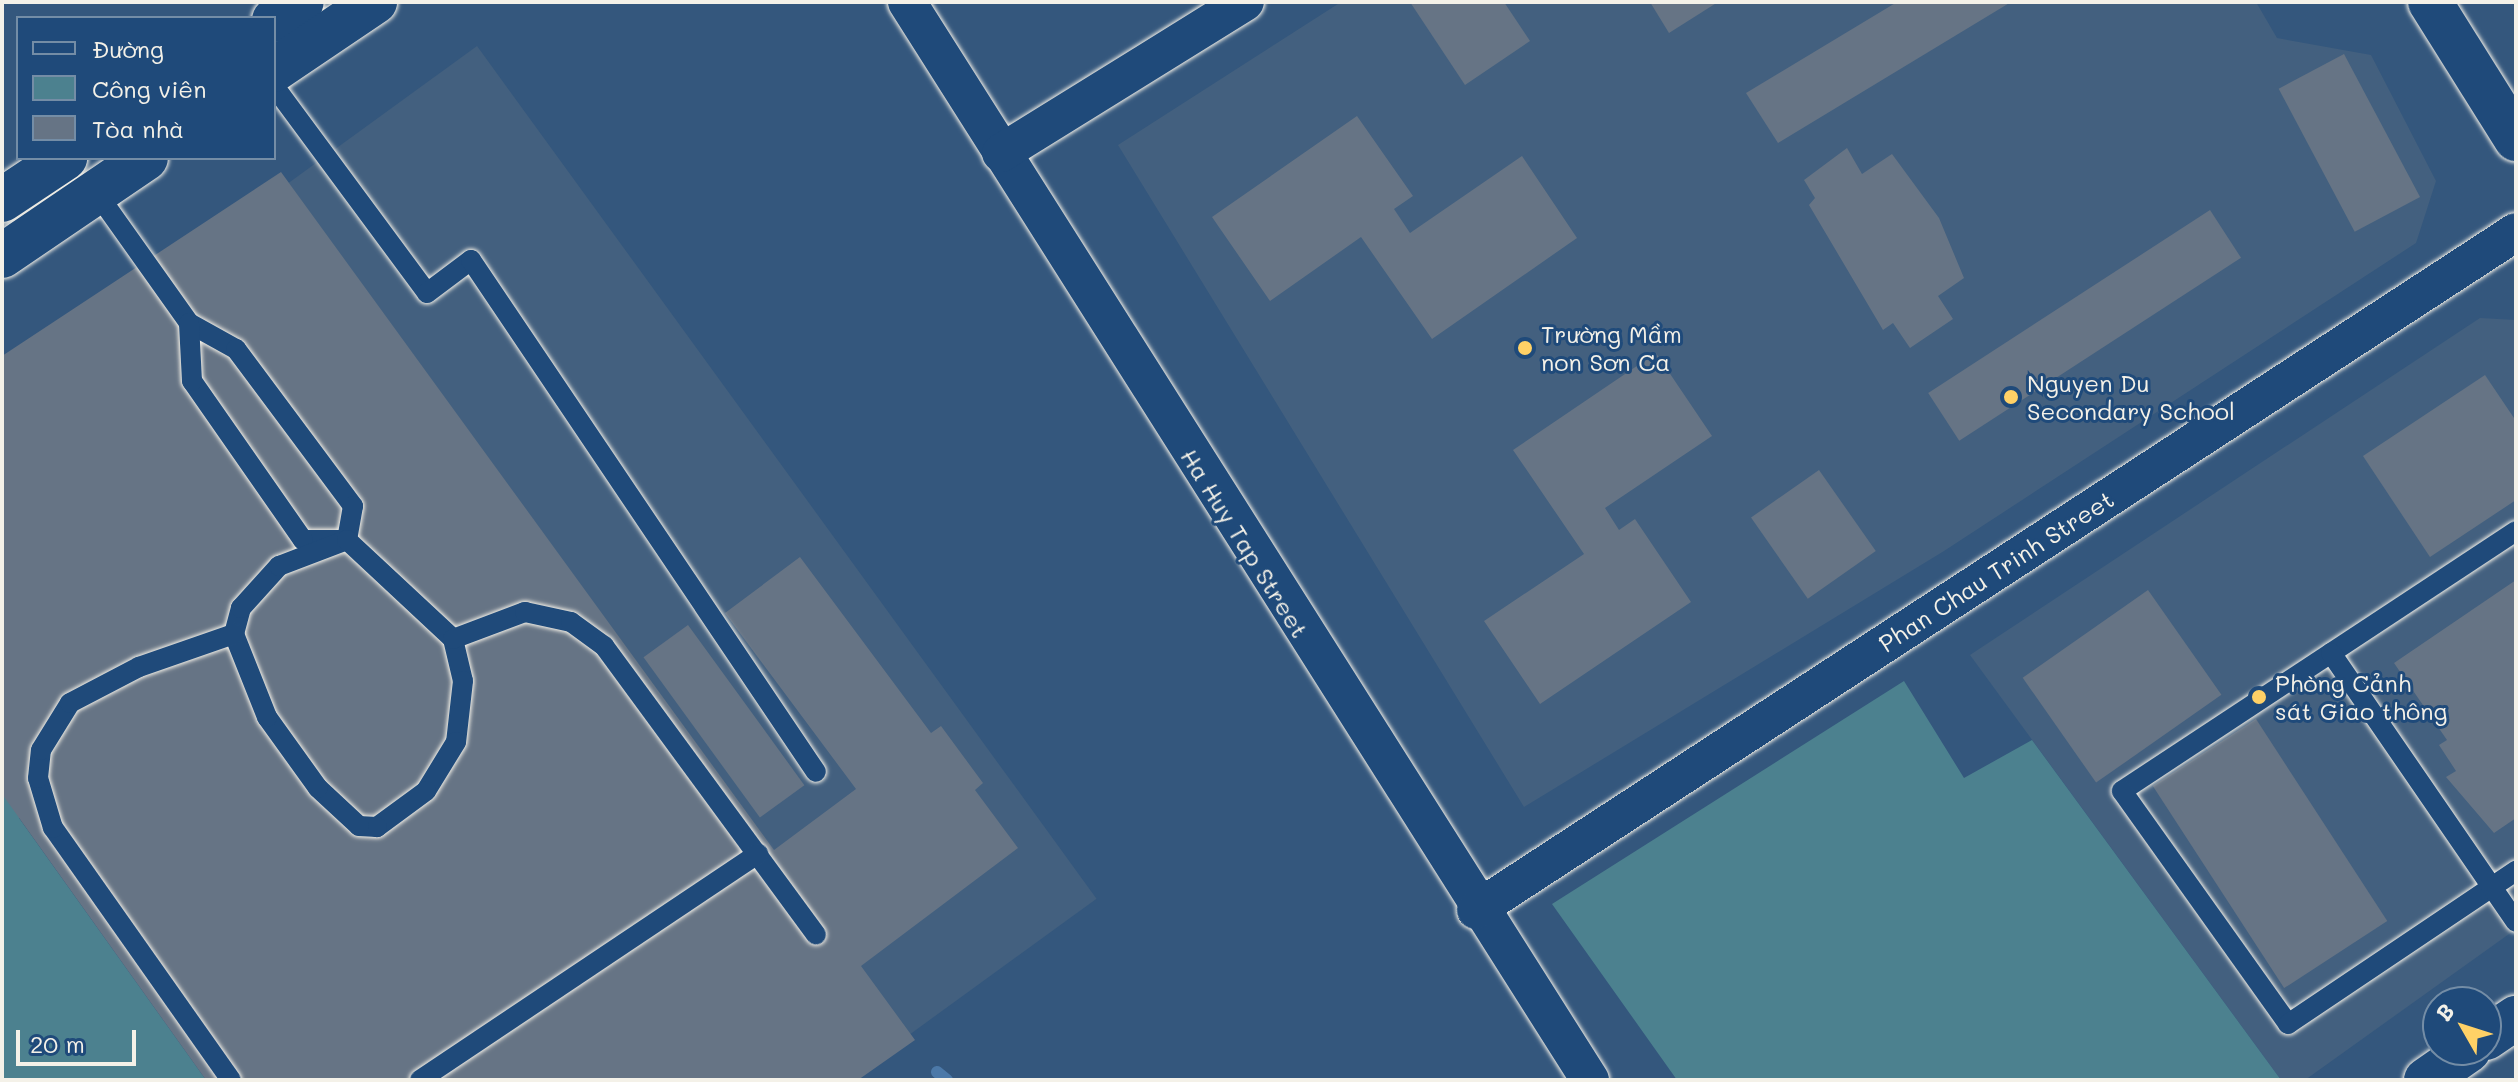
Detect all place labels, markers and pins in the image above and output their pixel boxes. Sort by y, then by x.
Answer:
place label: Trường Mầm non Sơn Ca [1541,320,1682,376]
marker: Trường Mầm non Sơn Ca [1516,339,1534,357]
place label: Nguyen Du Secondary School [2027,369,2235,425]
marker: Nguyen Du Secondary School [2002,388,2020,406]
place label: Phòng Cảnh sát Giao thông [2275,669,2447,725]
marker: Phòng Cảnh sát Giao thông [2250,688,2268,706]

